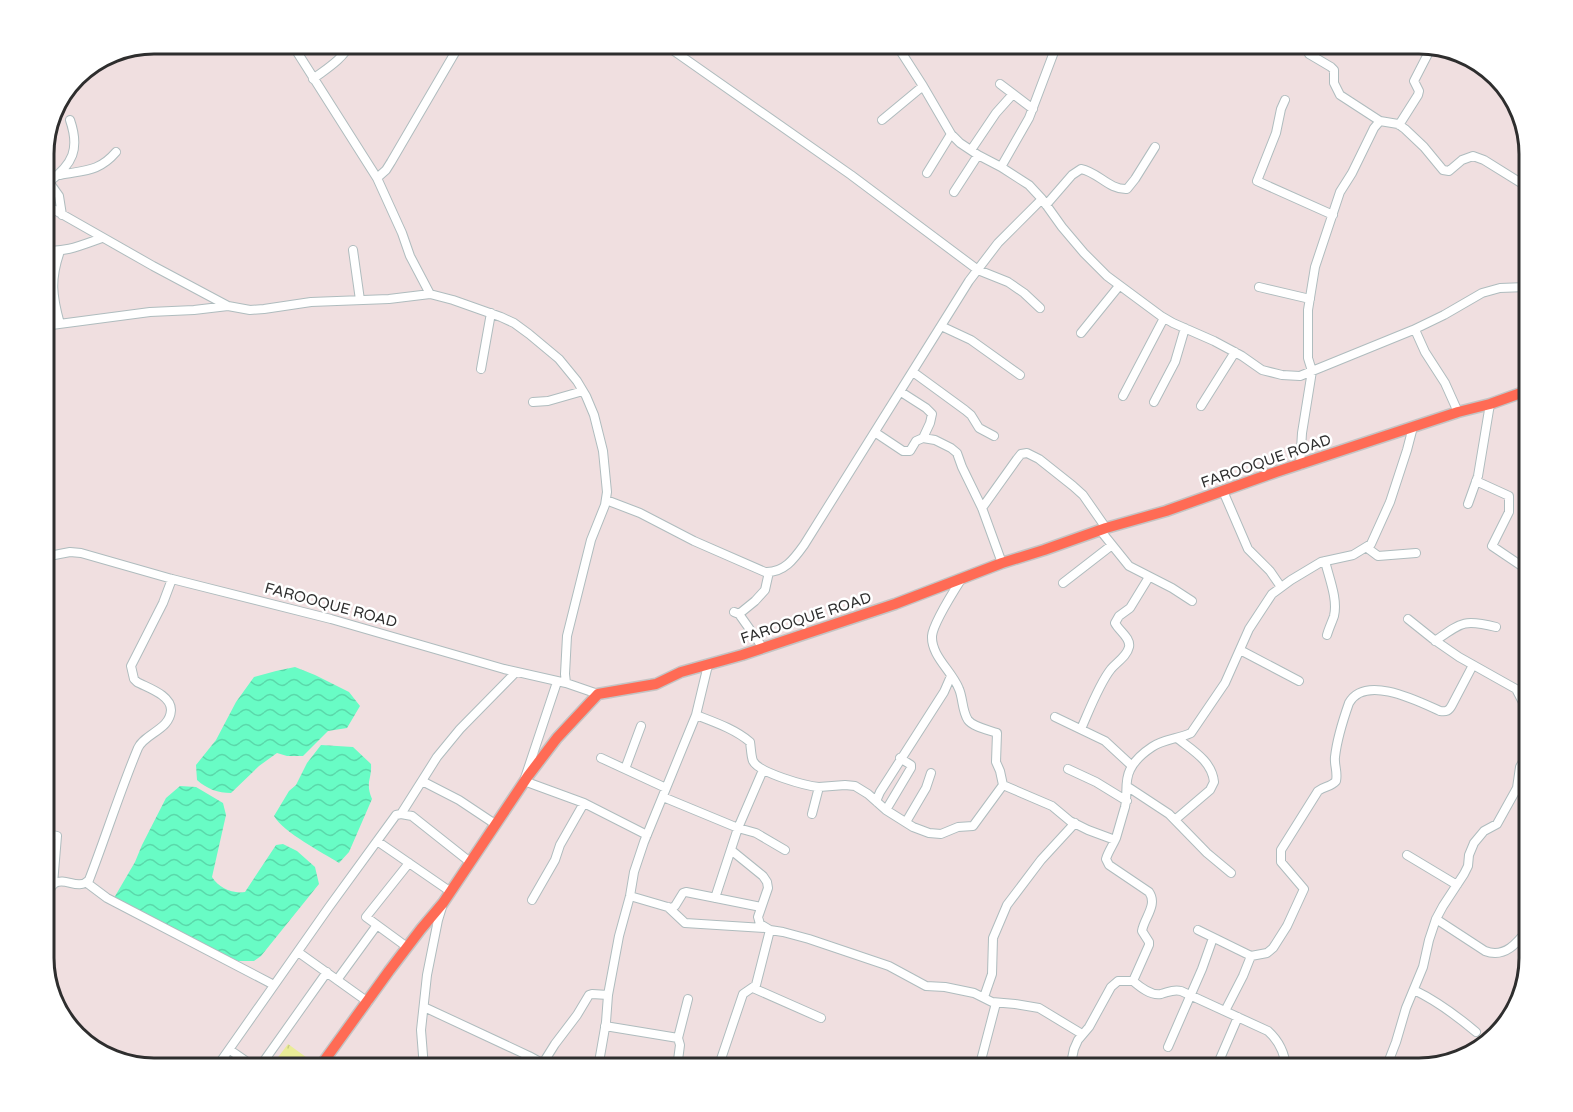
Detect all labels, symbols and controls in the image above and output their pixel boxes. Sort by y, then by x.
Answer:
street label: FAROOQUE ROAD [1198,430,1334,492]
street label: FAROOQUE ROAD [263,579,399,631]
street label: FAROOQUE ROAD [738,588,874,648]

